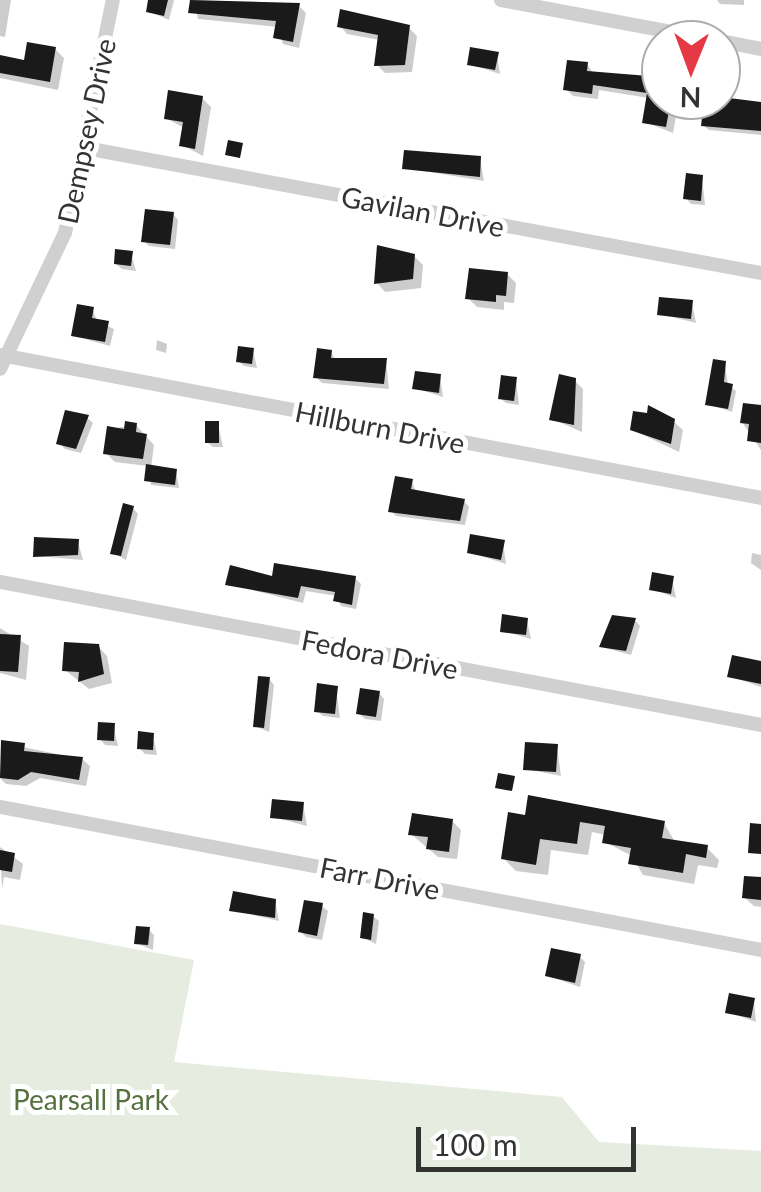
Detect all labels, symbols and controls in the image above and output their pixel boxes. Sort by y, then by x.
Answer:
north arrow [641,20,741,120]
street label: Dempsey Drive [50,35,122,227]
text: N [679,81,702,115]
street label: Gavilan Drive [339,179,507,243]
street label: Hillburn Drive [292,394,468,460]
street label: Fedora Drive [299,622,461,686]
street label: Farr Drive [317,850,443,906]
park label: Pearsall Park [13,1082,169,1116]
scale bar [421,1107,641,1169]
text: 100 m [433,1126,518,1162]

